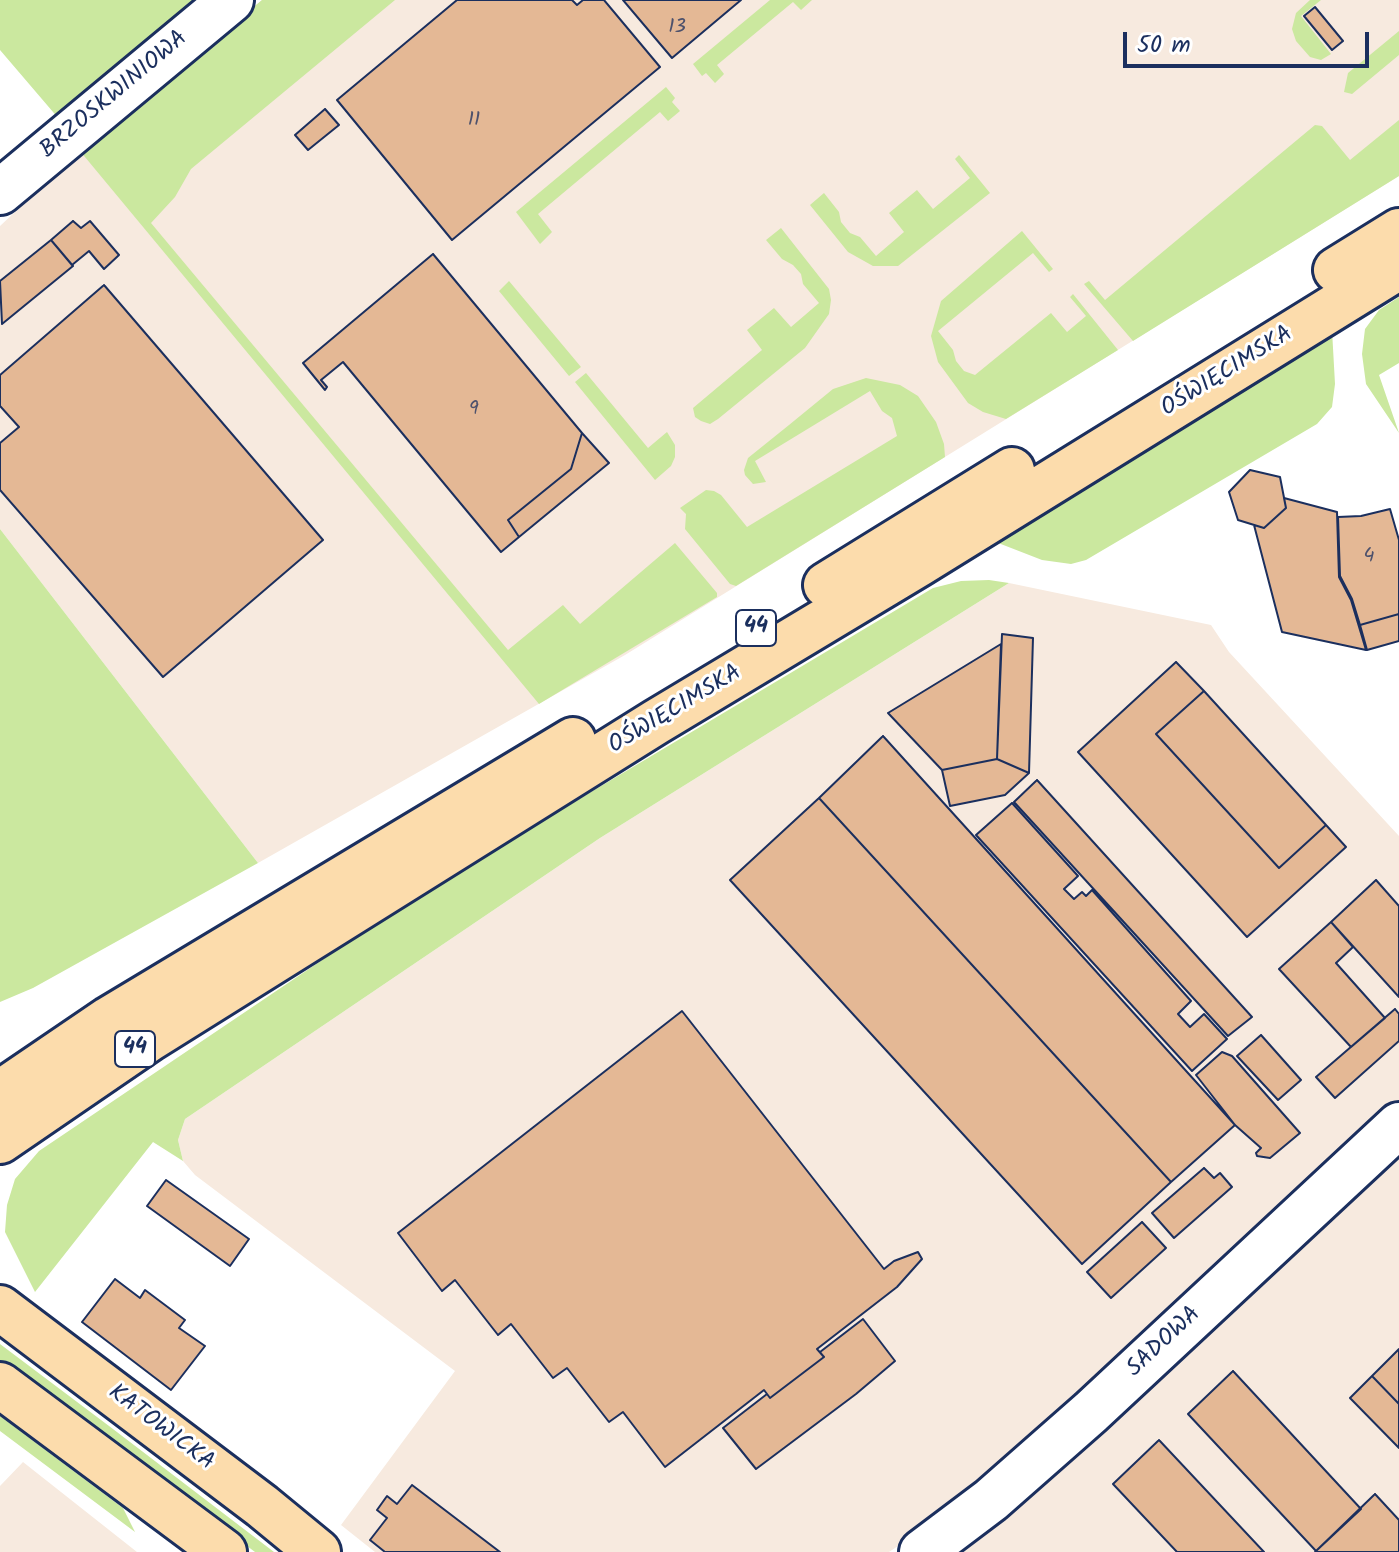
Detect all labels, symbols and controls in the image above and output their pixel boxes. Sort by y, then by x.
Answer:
scale bar [1127,16,1373,66]
house number: 13 [668,17,686,41]
street label: BRZOSKWINIOWA [35,26,195,166]
text: 50 m [1137,26,1191,65]
house number: 11 [468,110,480,134]
street label: OŚWIĘCIMSKA [1157,321,1299,425]
house number: 9 [469,399,479,423]
house number: 4 [1363,546,1375,570]
road number: 44 [736,610,776,646]
street label: OŚWIĘCIMSKA [604,660,748,762]
road number: 44 [115,1031,155,1067]
street label: SADOWA [1122,1301,1208,1385]
street label: KATOWICKA [101,1380,219,1478]

